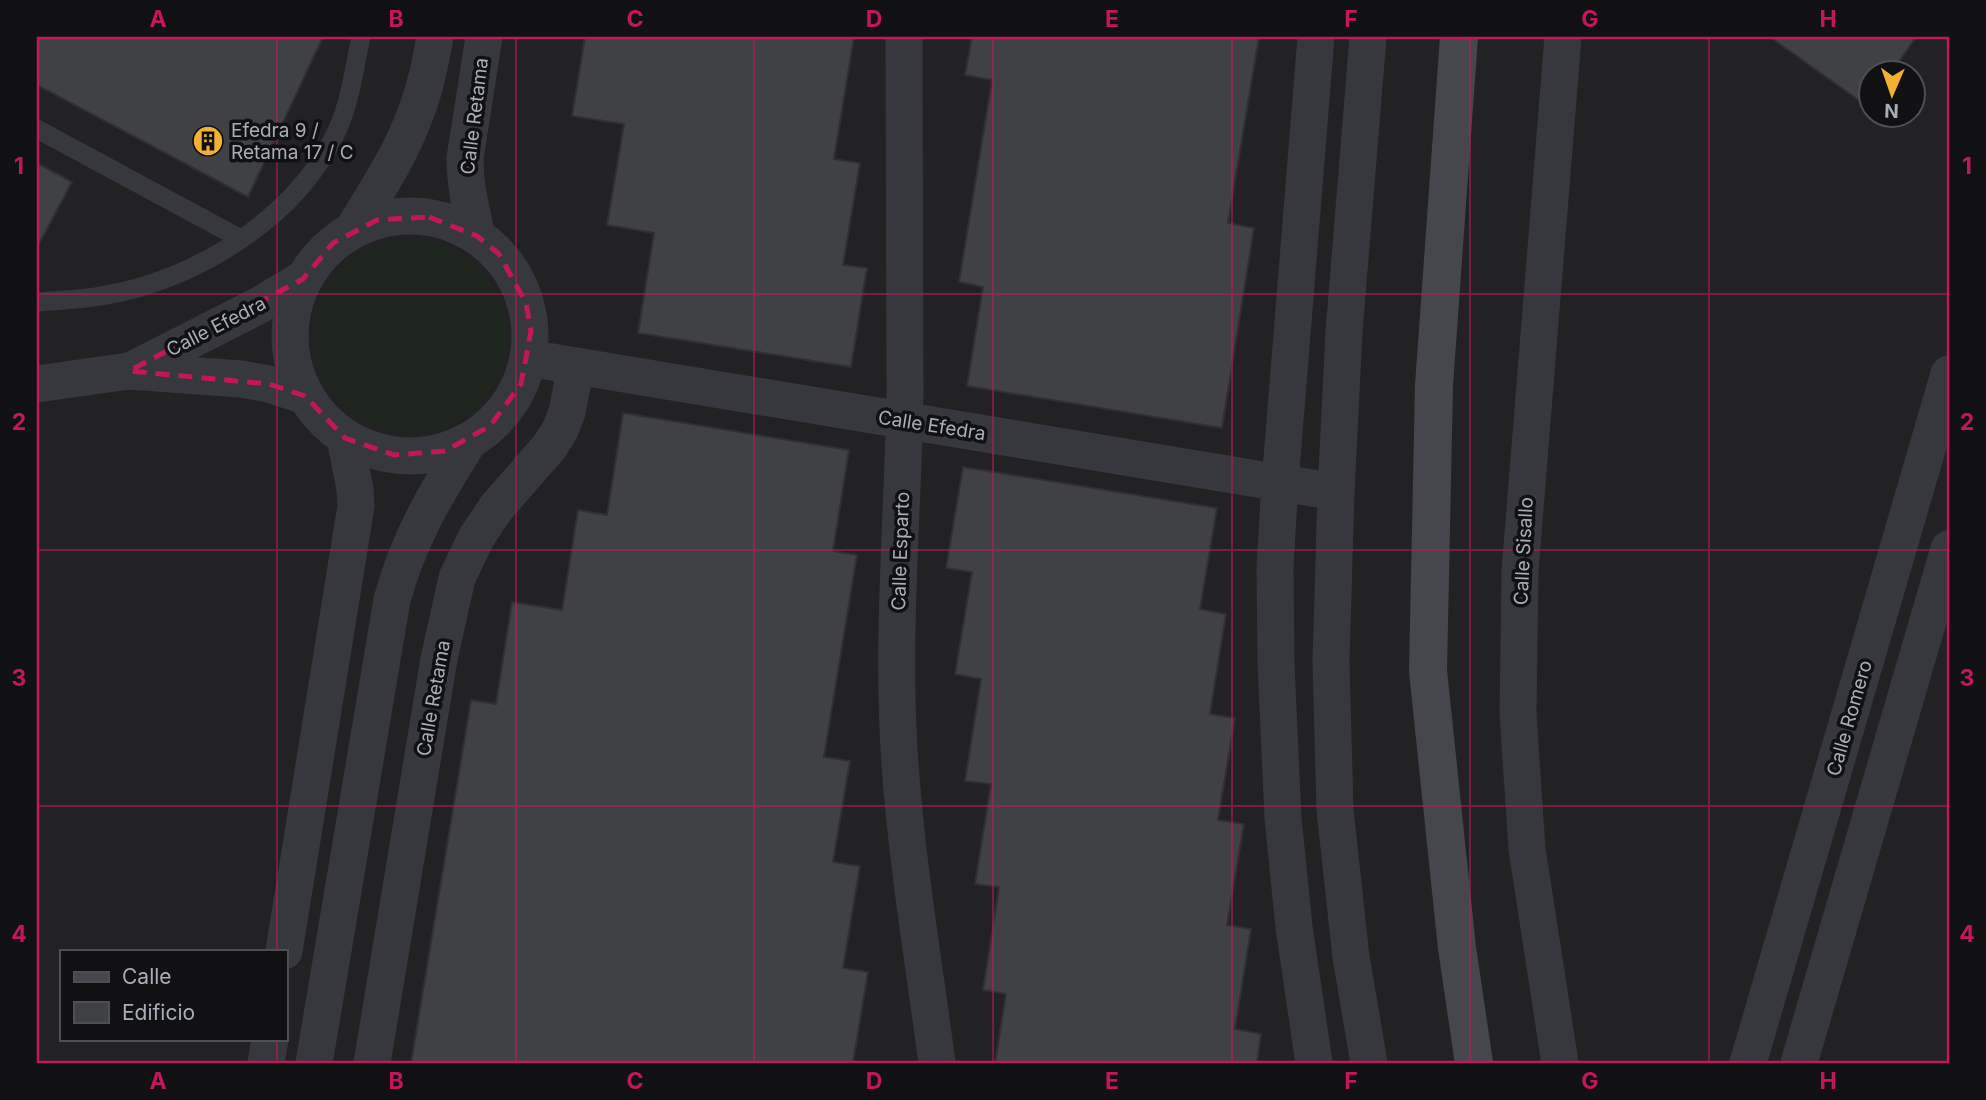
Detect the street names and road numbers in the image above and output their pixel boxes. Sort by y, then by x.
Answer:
street label: Calle Retama [456,56,493,176]
street label: Calle Efedra [163,292,270,361]
street label: Calle Efedra [876,406,987,445]
street label: Calle Esparto [887,491,914,611]
street label: Calle Sisallo [1509,496,1538,606]
street label: Calle Retama [412,638,455,758]
street label: Calle Romero [1822,658,1877,779]

